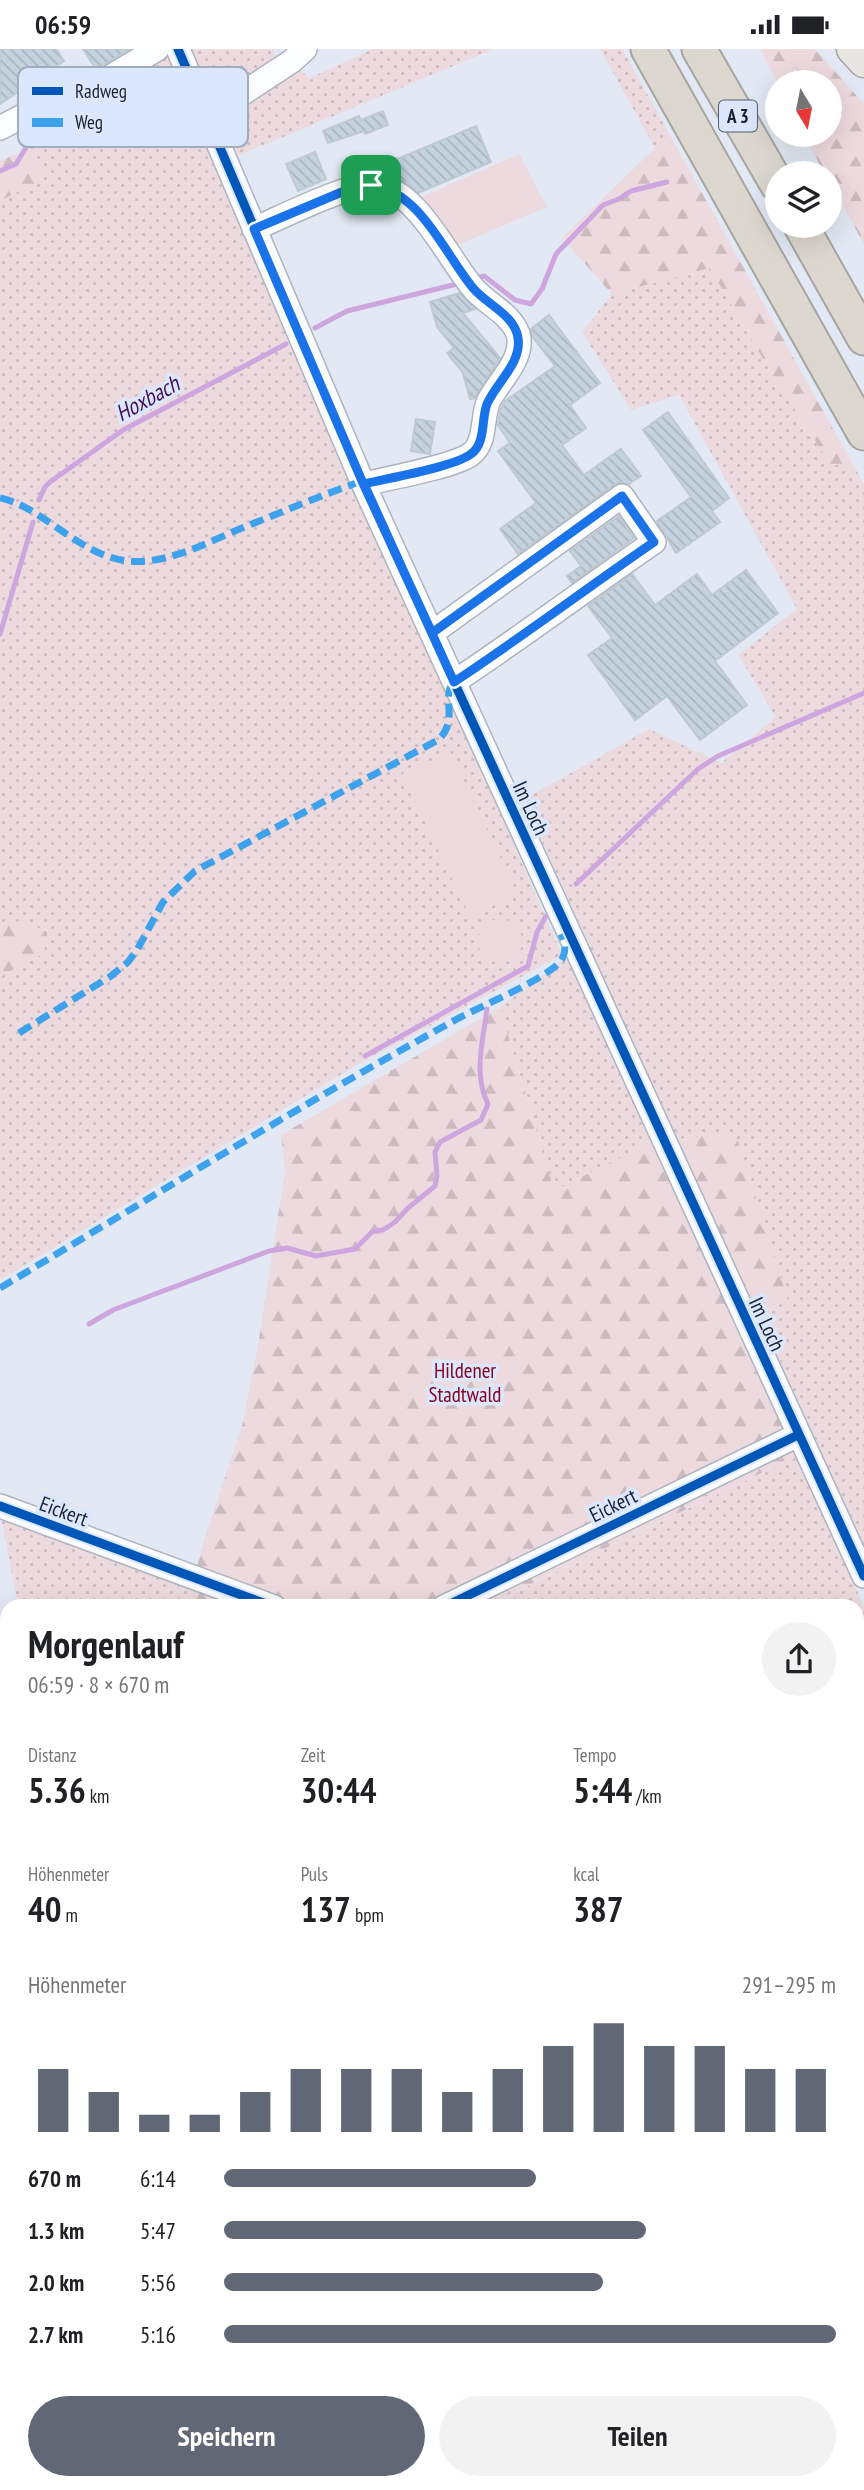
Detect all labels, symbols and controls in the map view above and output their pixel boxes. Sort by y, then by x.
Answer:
text: 06:59 [35,8,91,41]
legend [18,67,248,147]
north arrow [765,70,842,147]
map controls [765,70,842,238]
text: Radweg [75,79,127,103]
road number: A 3 [719,101,757,131]
text: Weg [75,110,103,134]
pin [341,155,401,215]
button: layers [765,161,842,238]
icon: arrive [352,166,390,204]
water label: Hoxbach [110,368,186,427]
street label: Im Loch [507,777,555,839]
street label: Im Loch [743,1293,791,1355]
park label: Hildener Stadtwald [429,1357,501,1408]
street label: Eickert [585,1482,641,1528]
street label: Eickert [36,1490,92,1532]
text: Morgenlauf [28,1619,183,1668]
button: share [762,1622,836,1696]
text: 06:59 · 8 × 670 m [28,1670,169,1699]
text: Distanz [28,1743,77,1767]
text: Zeit [301,1743,325,1767]
text: Tempo [573,1743,617,1767]
text: 5.36 [28,1767,86,1813]
text: 30:44 [301,1767,376,1813]
text: 5:44 [573,1767,632,1813]
text: km [86,1784,109,1808]
text: /km [632,1784,662,1808]
text: Höhenmeter [28,1862,109,1886]
text: Puls [301,1862,328,1886]
text: kcal [573,1862,599,1886]
text: 40 [28,1886,61,1932]
text: 137 [301,1886,351,1932]
text: 387 [573,1886,624,1932]
text: m [61,1903,78,1927]
text: bpm [351,1903,384,1927]
text: Höhenmeter [28,1970,126,1999]
text: 291–295 m [742,1970,836,1999]
text: 670 m [28,2164,81,2193]
text: 6:14 [140,2164,176,2193]
text: 1.3 km [28,2216,84,2245]
text: 5:47 [140,2216,176,2245]
text: 2.0 km [28,2268,84,2297]
text: 5:56 [140,2268,176,2297]
text: 2.7 km [28,2320,83,2349]
text: 5:16 [140,2320,176,2349]
button: Speichern [28,2396,425,2476]
button: Teilen [439,2396,836,2476]

